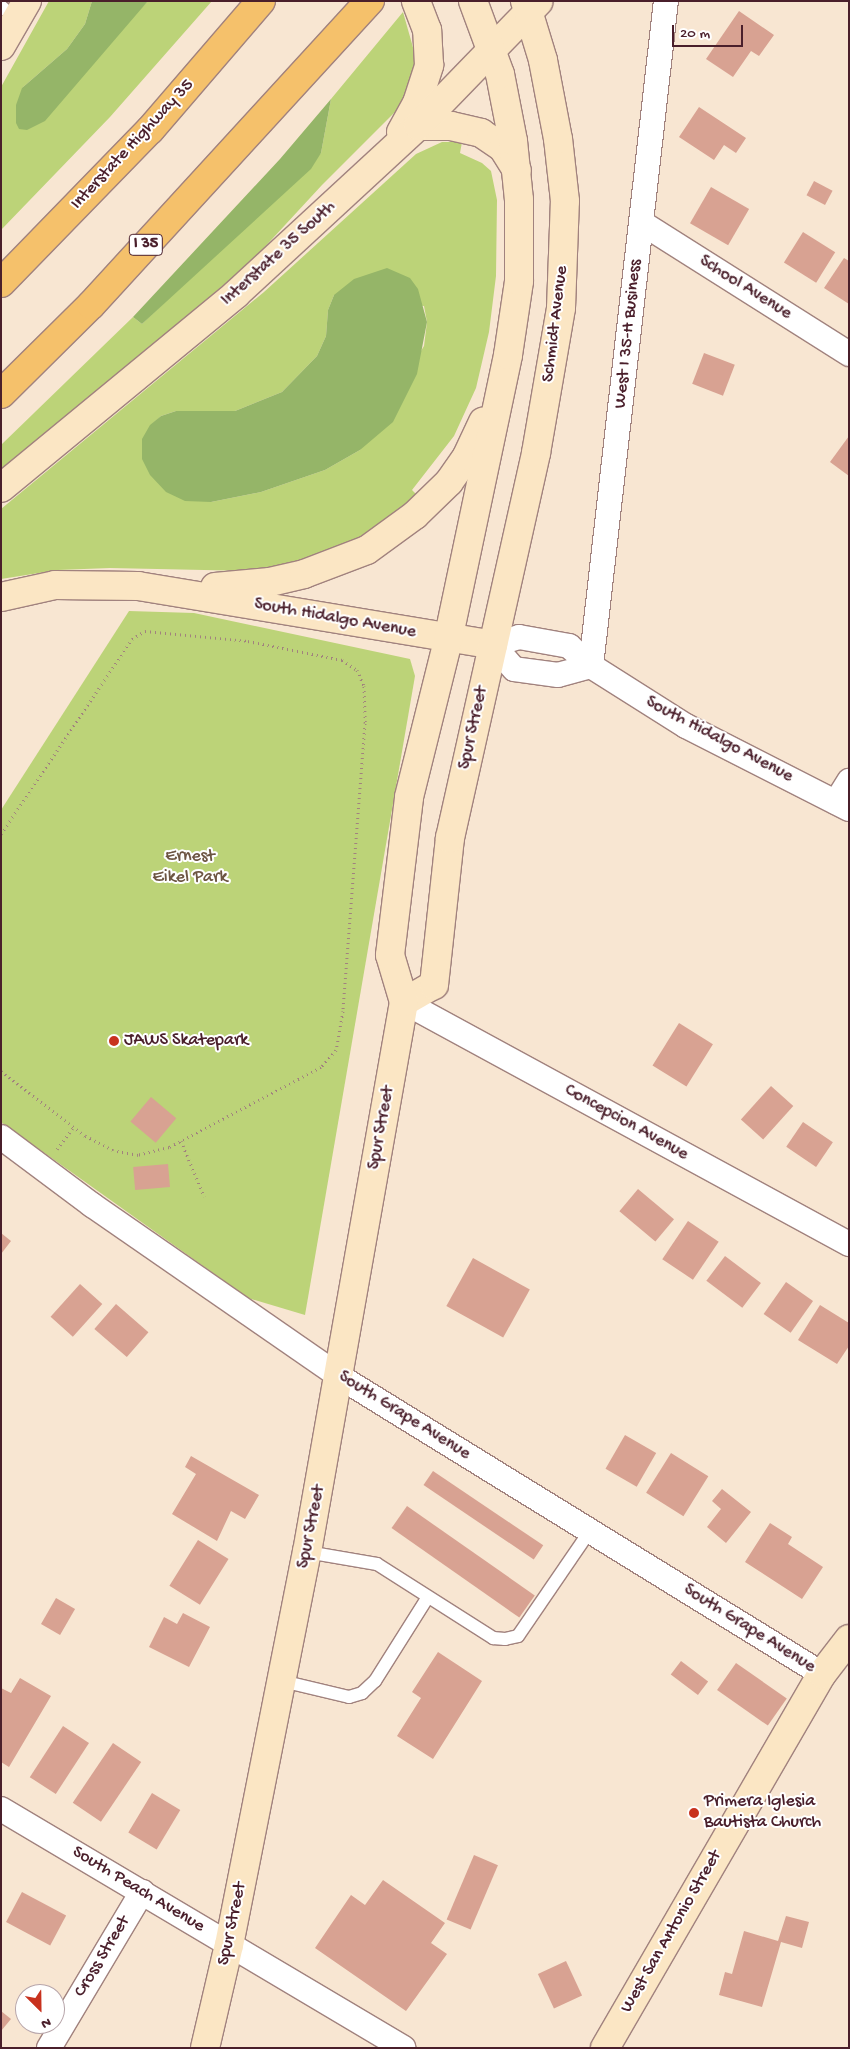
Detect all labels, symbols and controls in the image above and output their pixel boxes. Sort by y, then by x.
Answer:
scale bar [675,15,746,47]
text: 20 m [680,25,710,43]
street label: Interstate Highway 35 [67,75,199,215]
street label: Interstate 35 South [217,197,341,311]
road number: I 35 [128,232,164,258]
street label: School Avenue [695,251,795,325]
street label: West I 35-H Business [610,258,648,410]
street label: Schmidt Avenue [538,265,574,383]
street label: South Hidalgo Avenue [252,594,418,644]
street label: Spur Street [455,685,493,771]
street label: South Hidalgo Avenue [641,692,797,788]
park label: Ernest Eikel Park [153,847,227,890]
place label: JAWS Skatepark [124,1030,248,1052]
marker: JAWS Skatepark [108,1035,120,1047]
street label: Concepcion Avenue [560,1080,692,1166]
street label: Spur Street [364,1085,400,1171]
street label: South Grape Avenue [334,1367,474,1465]
street label: Spur Street [293,1484,331,1570]
street label: South Grape Avenue [679,1580,819,1678]
place label: Primera Iglesia Bautista Church [704,1792,821,1835]
marker: Primera Iglesia Bautista Church [688,1807,700,1819]
street label: South Peach Avenue [68,1842,208,1938]
street label: West San Antonio Street [617,1847,727,2017]
street label: Spur Street [214,1881,252,1967]
street label: Cross Street [70,1912,136,2002]
north arrow [15,1984,65,2034]
text: N [38,2013,53,2032]

